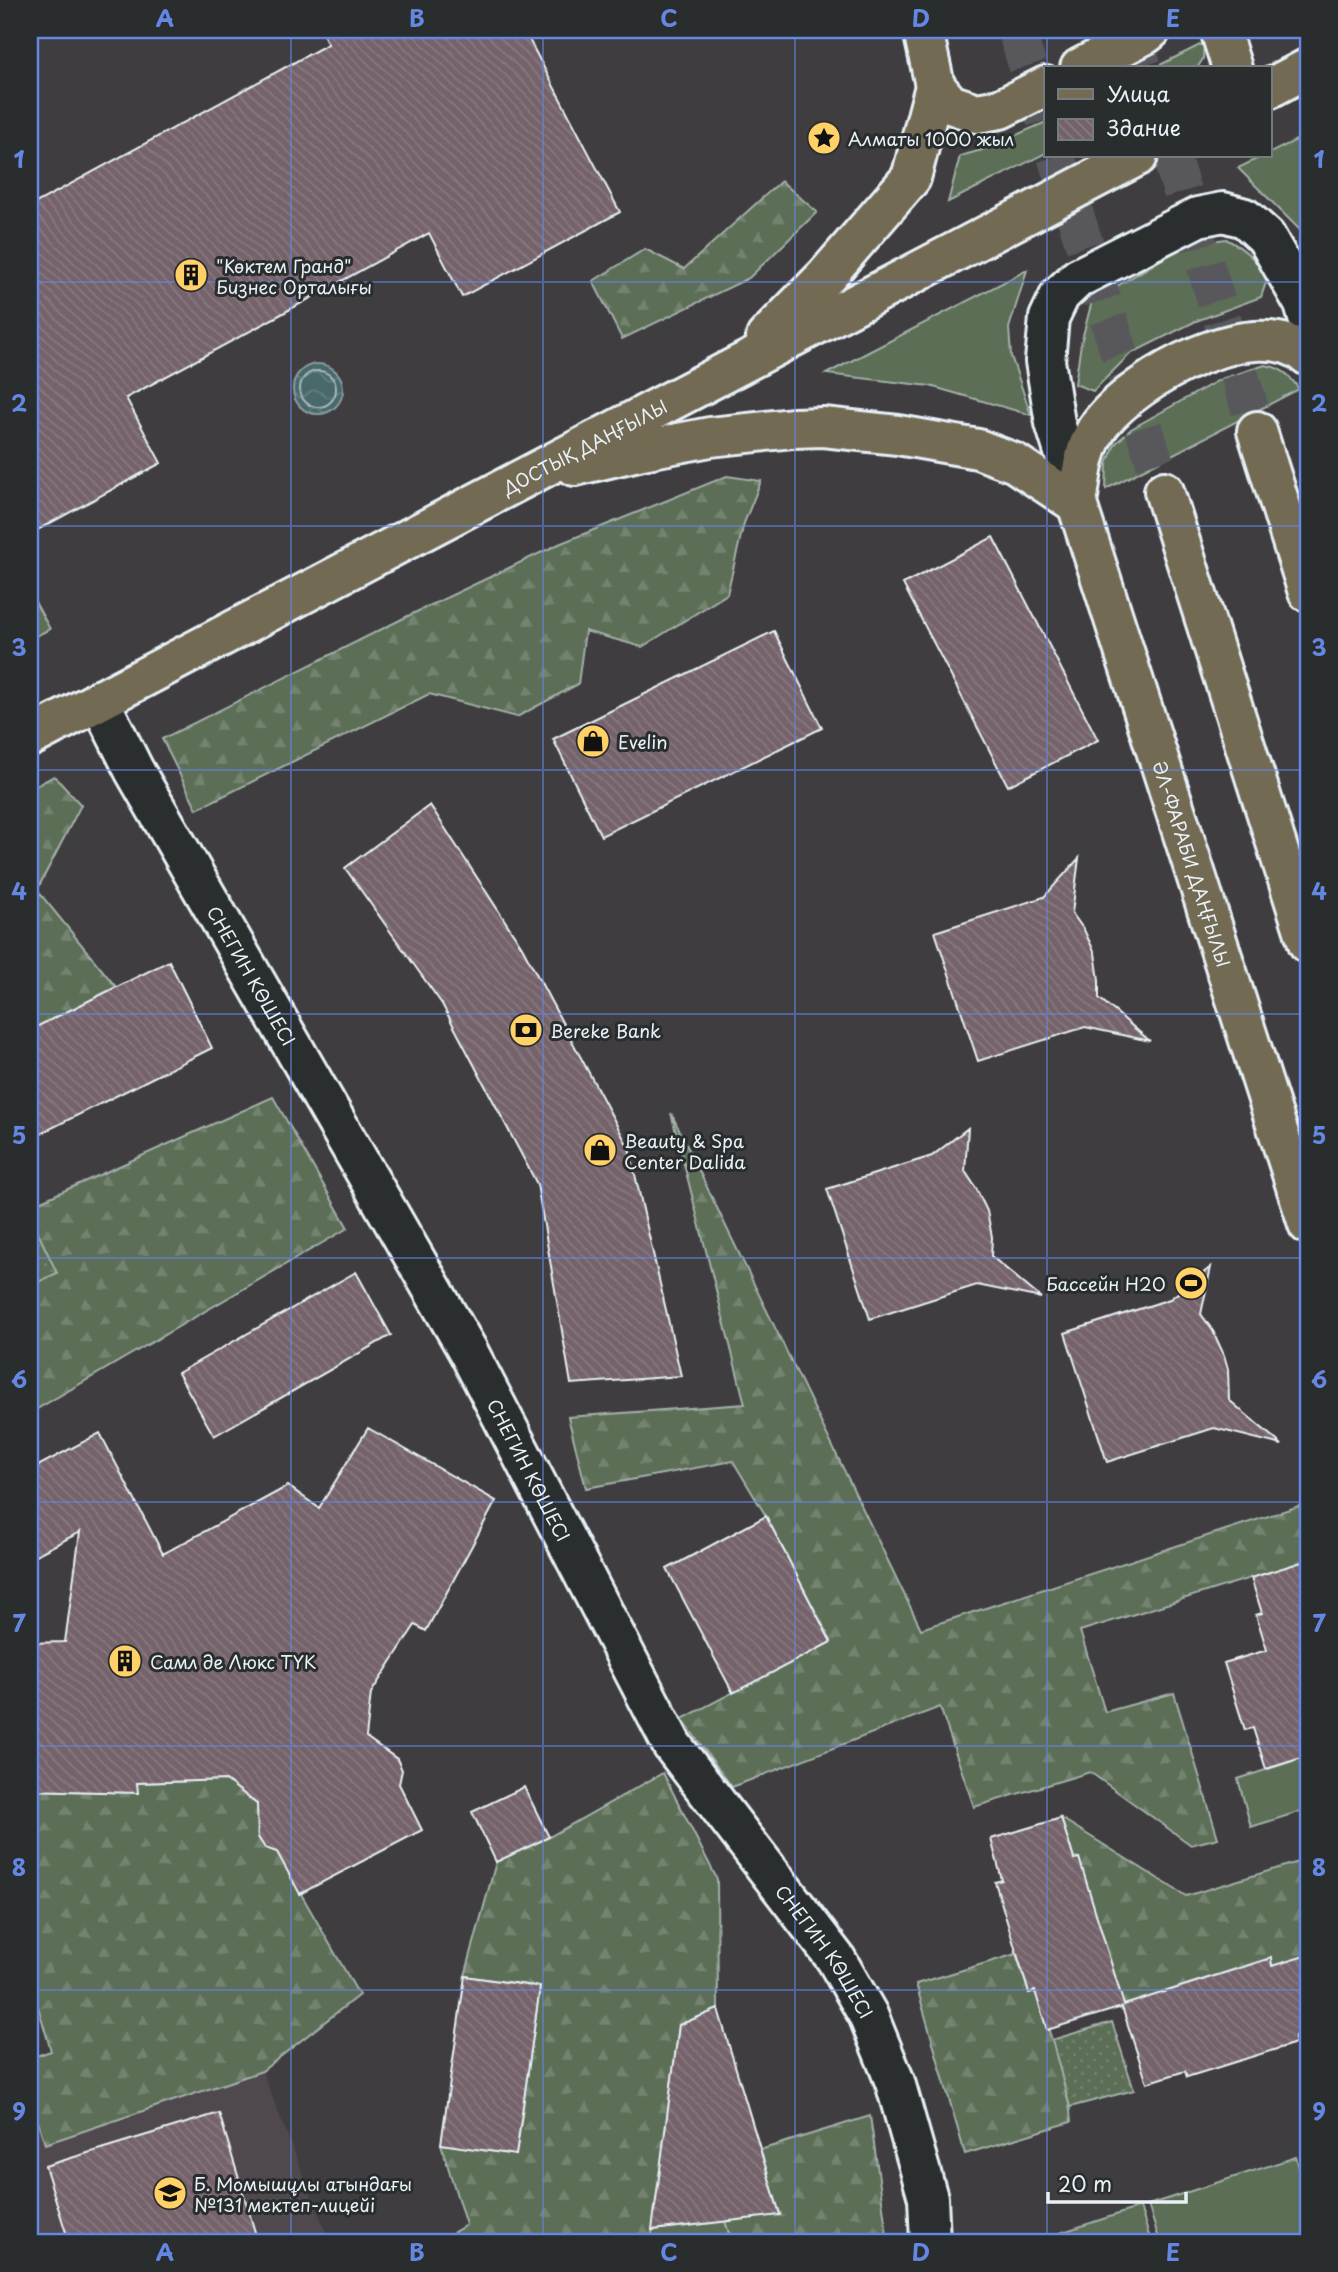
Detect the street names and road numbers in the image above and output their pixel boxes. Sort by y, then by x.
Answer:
street label: ДОСТЫҚ ДАҢҒЫЛЫ [496,392,671,501]
street label: ӘЛ-ФАРАБИ ДАҢҒЫЛЫ [1147,757,1238,970]
street label: СНЕГИН КӨШЕСІ [201,900,303,1050]
street label: СНЕГИН КӨШЕСІ [481,1394,578,1546]
street label: СНЕГИН КӨШЕСІ [770,1878,880,2023]

